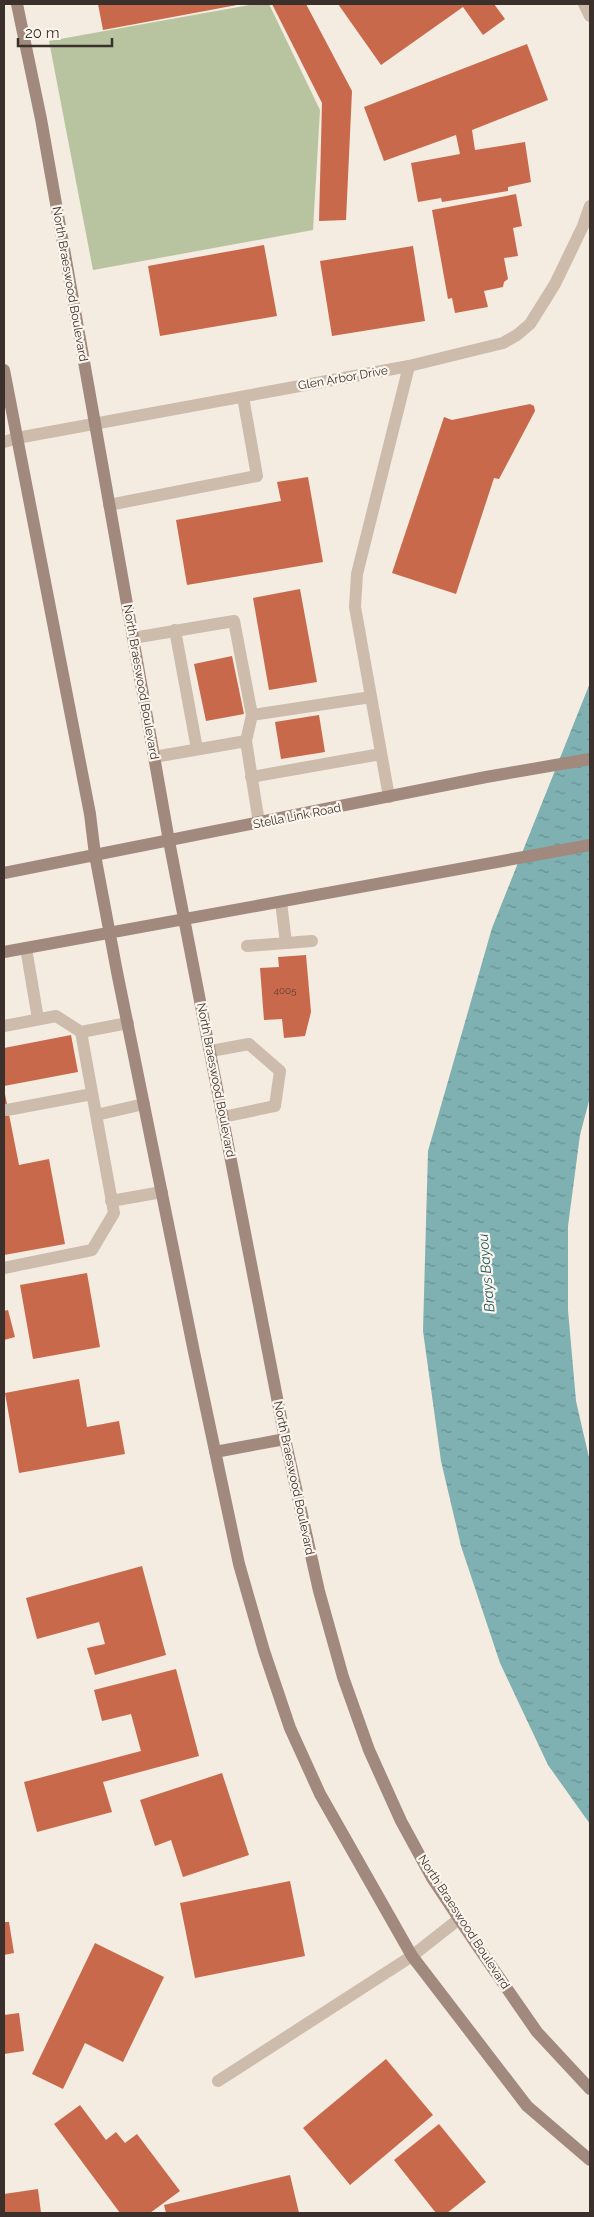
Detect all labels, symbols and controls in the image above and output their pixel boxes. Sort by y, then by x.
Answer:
scale bar [18,15,111,47]
text: 20 m [25,24,60,42]
street label: North Braeswood Boulevard [49,205,91,363]
street label: Glen Arbor Drive [297,363,389,393]
street label: North Braeswood Boulevard [120,603,162,761]
street label: Stella Link Road [252,801,342,831]
house number: 4005 [273,985,297,996]
street label: North Braeswood Boulevard [194,1002,238,1158]
water label: Brays Bayou [475,1233,497,1313]
street label: North Braeswood Boulevard [271,1400,317,1556]
street label: North Braeswood Boulevard [415,1852,513,1992]

